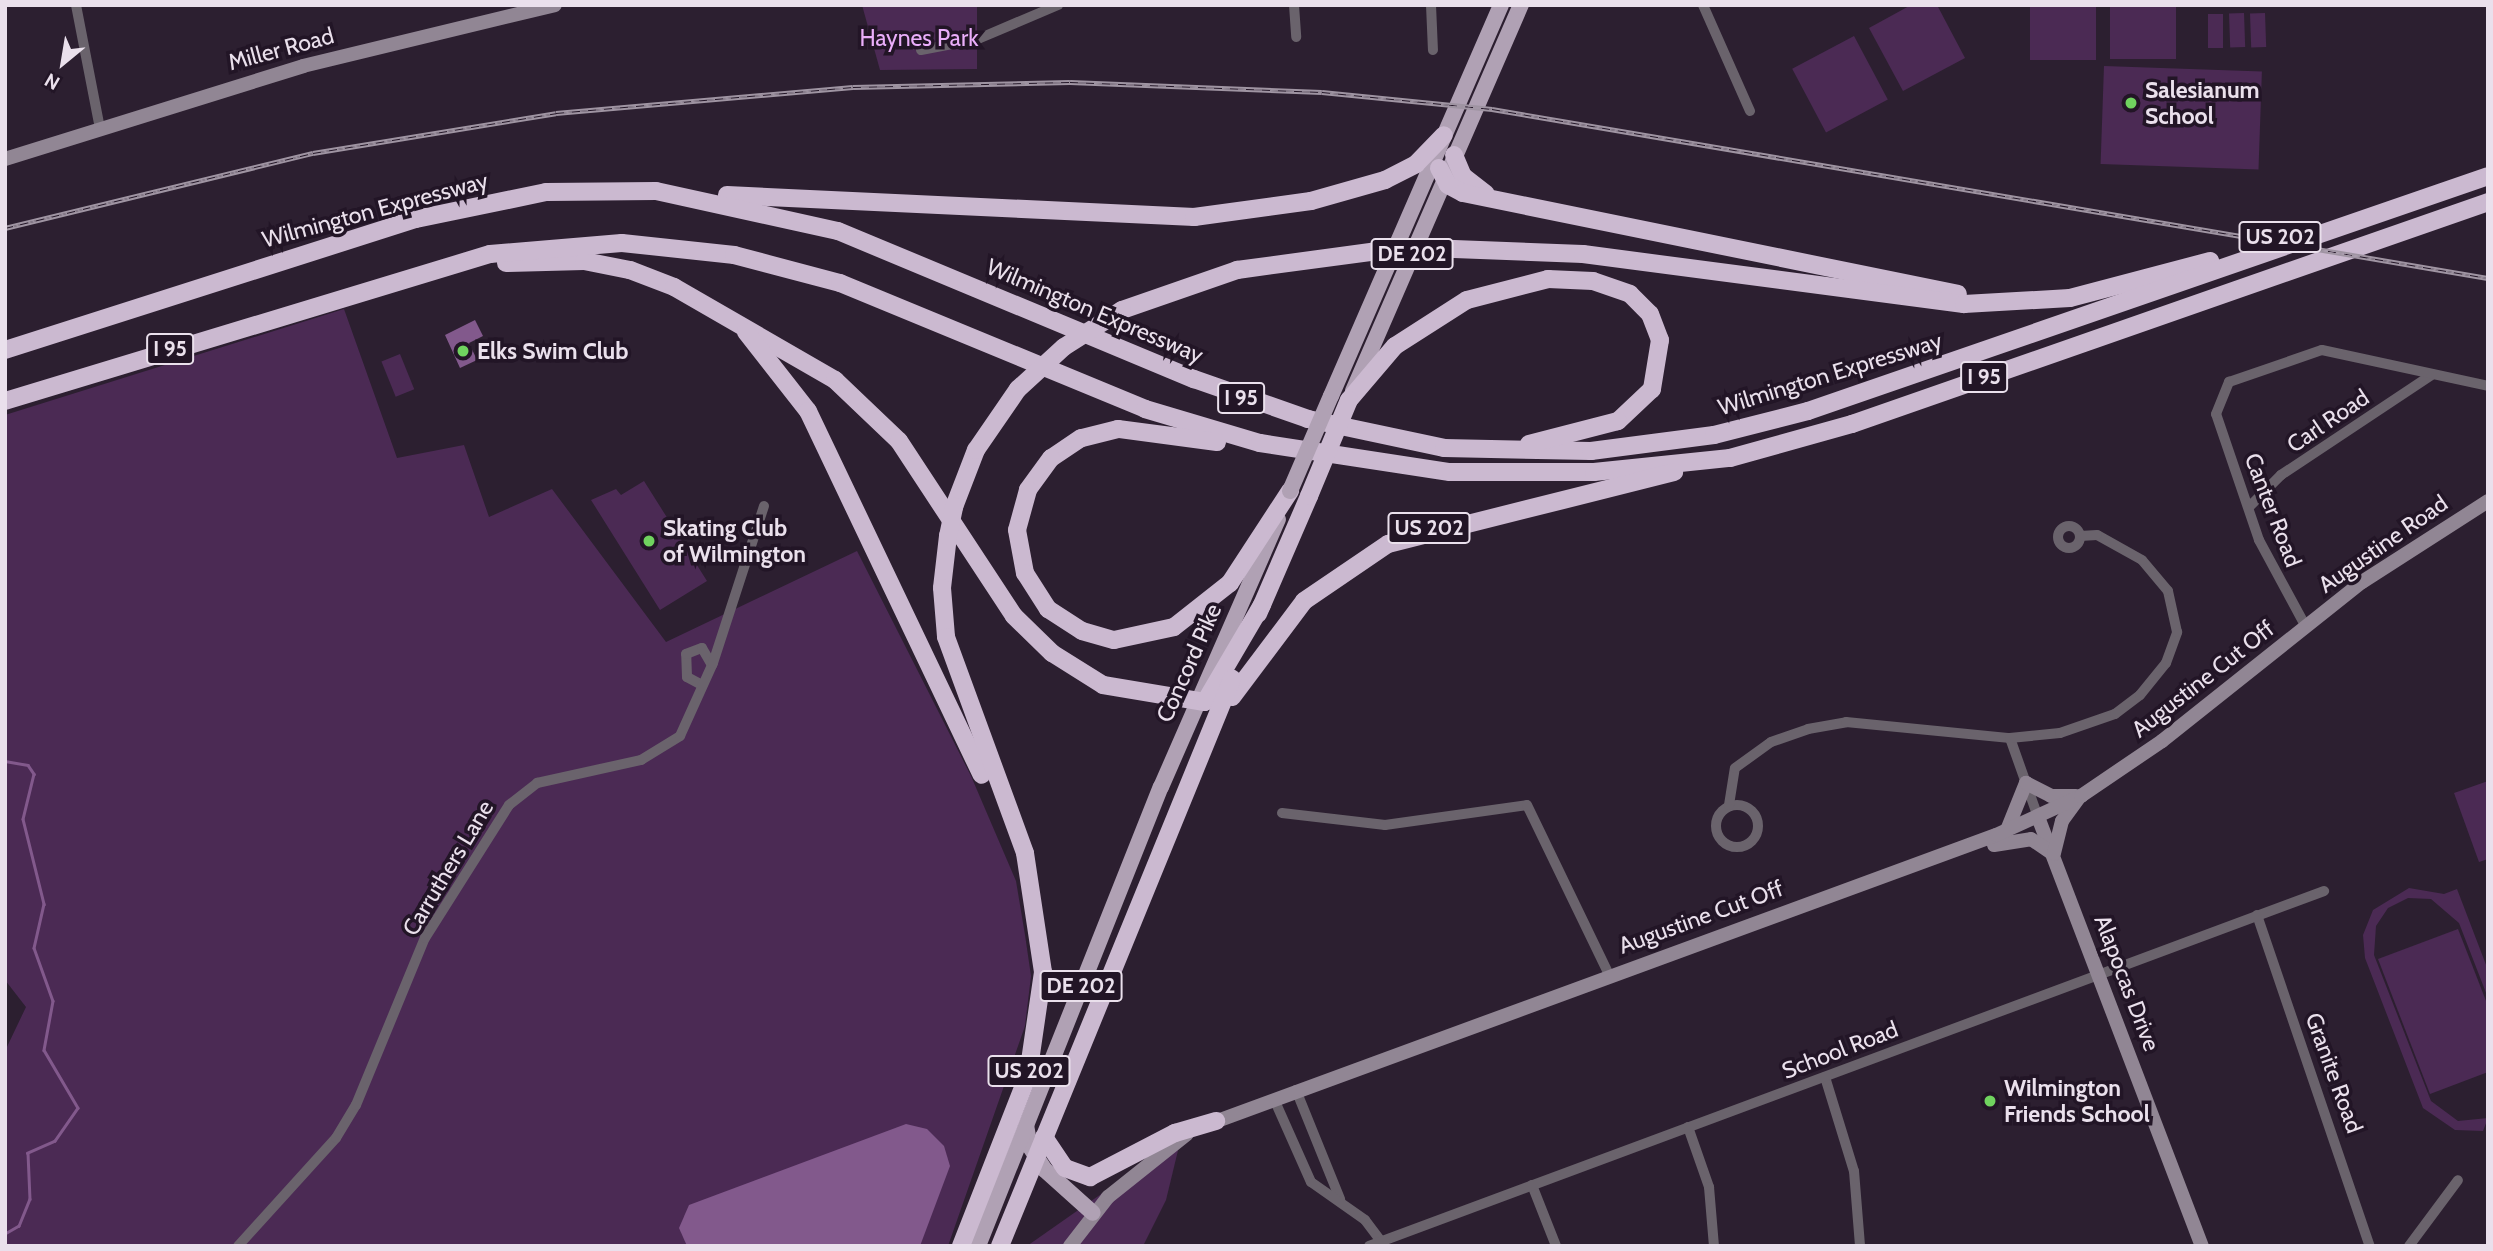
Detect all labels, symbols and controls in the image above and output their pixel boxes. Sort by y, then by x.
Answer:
street label: Miller Road [225,22,337,76]
park label: Haynes Park [860,24,978,52]
north arrow [28,28,98,98]
text: N [41,68,64,95]
place label: Salesianum School [2145,76,2260,130]
marker: Salesianum School [2123,95,2139,111]
street label: Wilmington Expressway [259,167,491,253]
road number: US 202 [2238,219,2322,254]
road number: DE 202 [1370,236,1454,272]
street label: Wilmington Expressway [983,253,1207,369]
street label: Wilmington Expressway [1715,327,1945,421]
road number: I 95 [146,332,194,366]
place label: Elks Swim Club [477,337,628,365]
marker: Elks Swim Club [455,343,471,359]
road number: I 95 [1960,360,2008,394]
road number: I 95 [1216,380,1266,416]
street label: Carl Road [2282,384,2374,458]
street label: Canter Road [2239,449,2307,571]
street label: Augustine Road [2313,489,2453,599]
road number: US 202 [1387,510,1471,546]
place label: Skating Club of Wilmington [663,514,806,568]
marker: Skating Club of Wilmington [641,533,657,549]
street label: Concord Pike [1151,600,1227,726]
street label: Augustine Cut Off [2126,615,2280,743]
street label: Carruthers Lane [397,795,499,941]
street label: Augustine Cut Off [1615,874,1787,960]
street label: Alapocas Drive [2088,911,2166,1055]
road number: DE 202 [1039,968,1123,1004]
street label: Granite Road [2300,1009,2368,1137]
street label: School Road [1778,1015,1902,1085]
road number: US 202 [987,1054,1071,1088]
place label: Wilmington Friends School [2004,1074,2150,1128]
marker: Wilmington Friends School [1982,1093,1998,1109]

